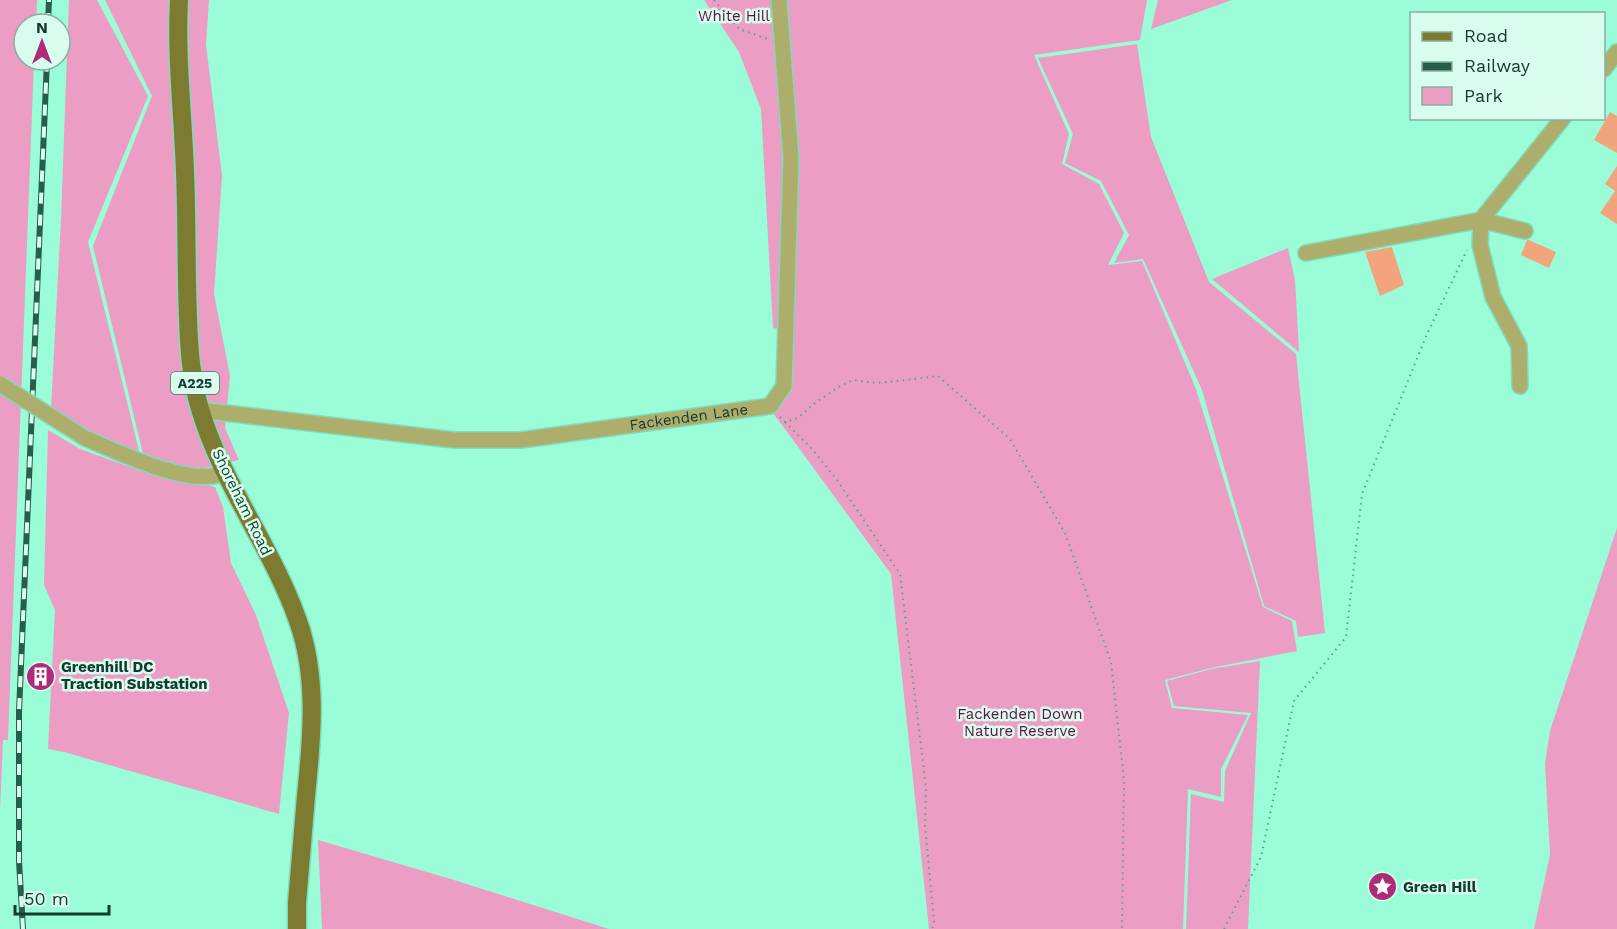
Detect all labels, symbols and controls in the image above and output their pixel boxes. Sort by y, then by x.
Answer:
park label: White Hill [698,7,770,25]
north arrow [12,12,72,72]
legend [1410,12,1605,120]
text: N [36,18,48,37]
text: Road [1464,25,1508,46]
text: Railway [1464,55,1531,76]
text: Park [1464,85,1503,106]
road number: A225 [171,372,219,394]
street label: Fackenden Lane [628,400,749,434]
street label: Shoreham Road [208,446,276,558]
place label: Greenhill DC Traction Substation [61,658,207,693]
building icon: Greenhill DC Traction Substation [24,660,56,692]
park label: Fackenden Down Nature Reserve [957,705,1083,740]
place icon: Green Hill [1366,871,1398,903]
scale bar [15,878,110,916]
place label: Green Hill [1403,878,1477,896]
text: 50 m [24,888,69,909]

